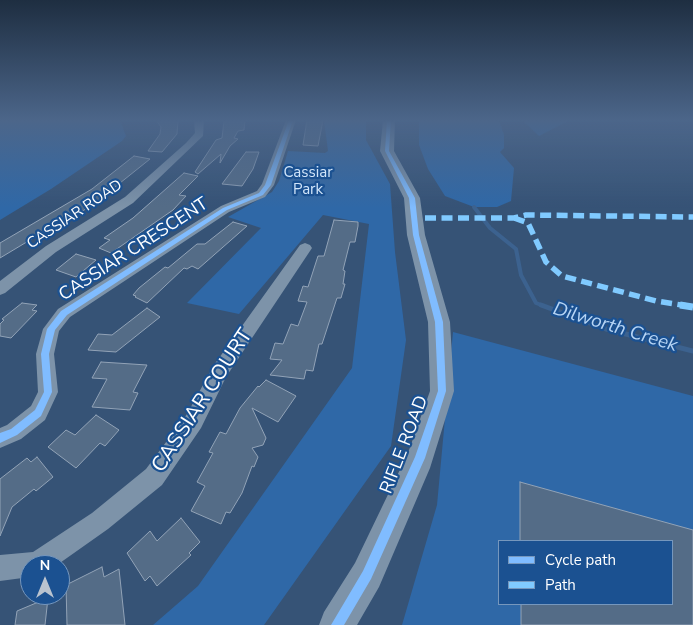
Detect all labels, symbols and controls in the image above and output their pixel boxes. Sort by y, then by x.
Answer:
park label: Cassiar Park [283,164,333,199]
street label: CASSIAR ROAD [24,176,126,254]
street label: CASSIAR CRESCENT [55,194,213,306]
water label: Dilworth Creek [550,298,680,358]
street label: CASSIAR COURT [147,324,259,478]
street label: RIFLE ROAD [376,393,434,497]
legend [498,540,673,605]
text: Cycle path [545,550,616,570]
north arrow [20,555,70,605]
text: N [40,556,50,575]
text: Path [545,575,576,595]

